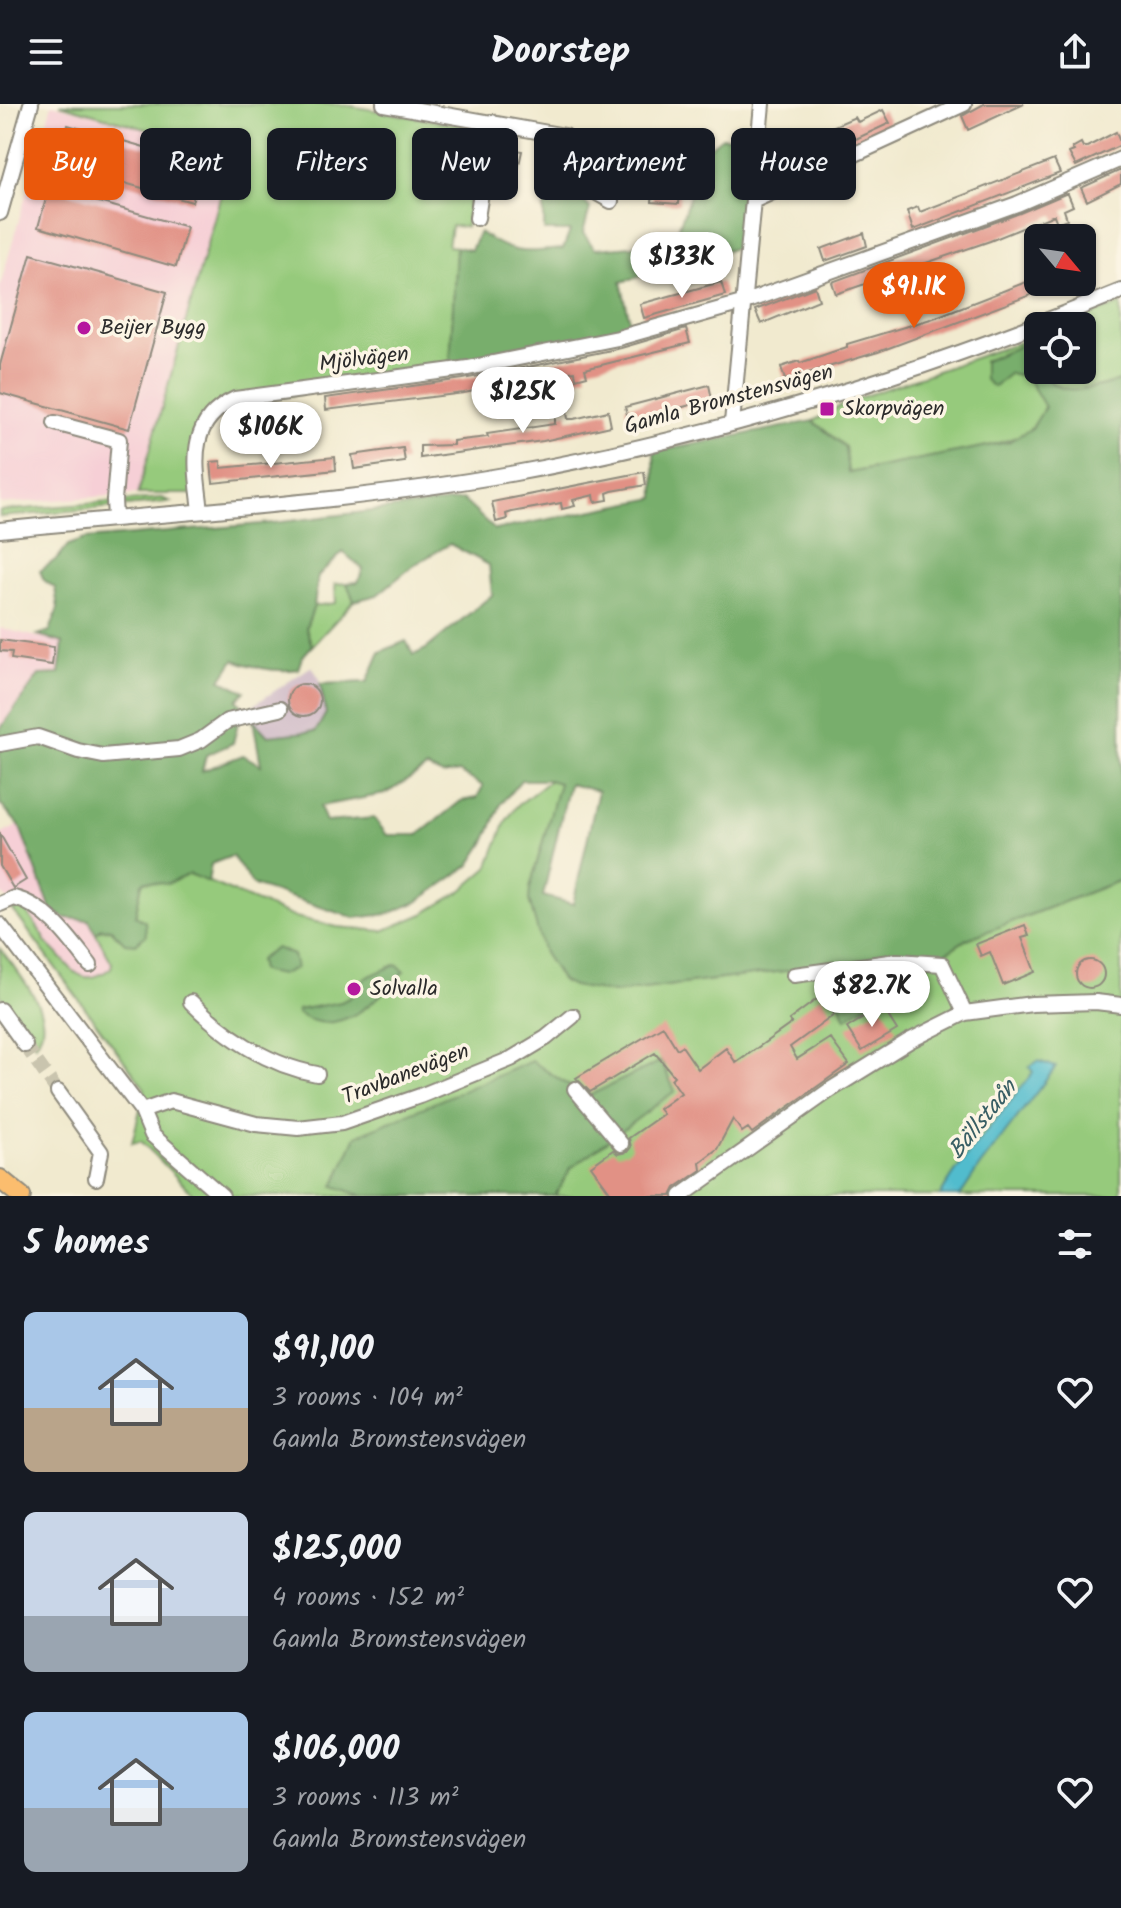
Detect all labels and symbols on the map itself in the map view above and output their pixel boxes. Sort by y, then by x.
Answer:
north arrow [1024,224,1096,296]
pin: $133K [626,232,738,300]
pin: $91.1K [849,262,979,330]
place label: Beijer Bygg [100,311,206,346]
marker: Beijer Bygg [75,319,93,337]
street label: Mjölvägen [317,337,411,383]
street label: Gamla Bromstensvägen [621,355,837,445]
pin: $125K [467,367,579,435]
place label: Skorpvägen [843,392,945,427]
marker: Skorpvägen [818,400,836,418]
pin: $106K [215,402,327,470]
pin: $82.7K [807,961,937,1029]
place label: Solvalla [370,972,438,1007]
marker: Solvalla [345,980,363,998]
street label: Travbanevägen [337,1035,475,1115]
water label: Bällstaån [938,1070,1029,1169]

